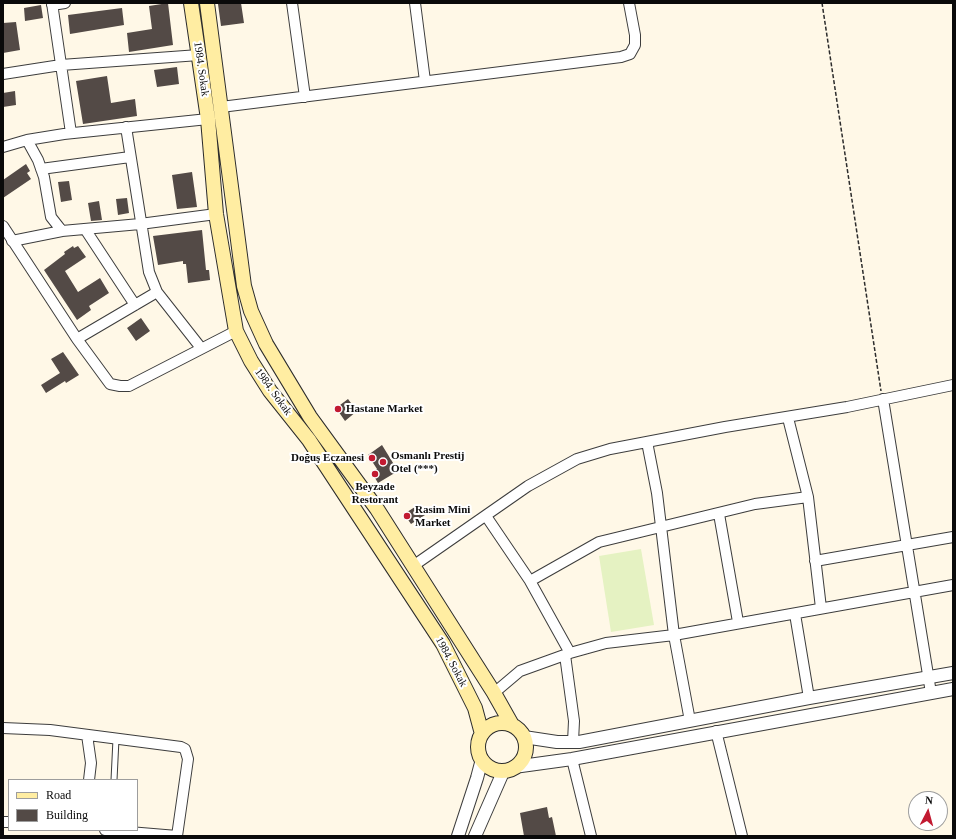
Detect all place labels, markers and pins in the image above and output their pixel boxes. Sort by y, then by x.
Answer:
place label: Hastane Market [346,402,423,416]
marker: Hastane Market [333,404,343,414]
place label: Osmanlı Prestij Otel (***) [391,449,464,475]
place label: Doğuş Eczanesi [291,451,364,465]
marker: Doğuş Eczanesi [367,453,377,463]
marker: Osmanlı Prestij Otel (***) [378,457,388,467]
marker: Beyzade Restorant [370,469,380,479]
place label: Beyzade Restorant [352,480,398,506]
place label: Rasim Mini Market [415,503,470,529]
marker: Rasim Mini Market [402,511,412,521]

